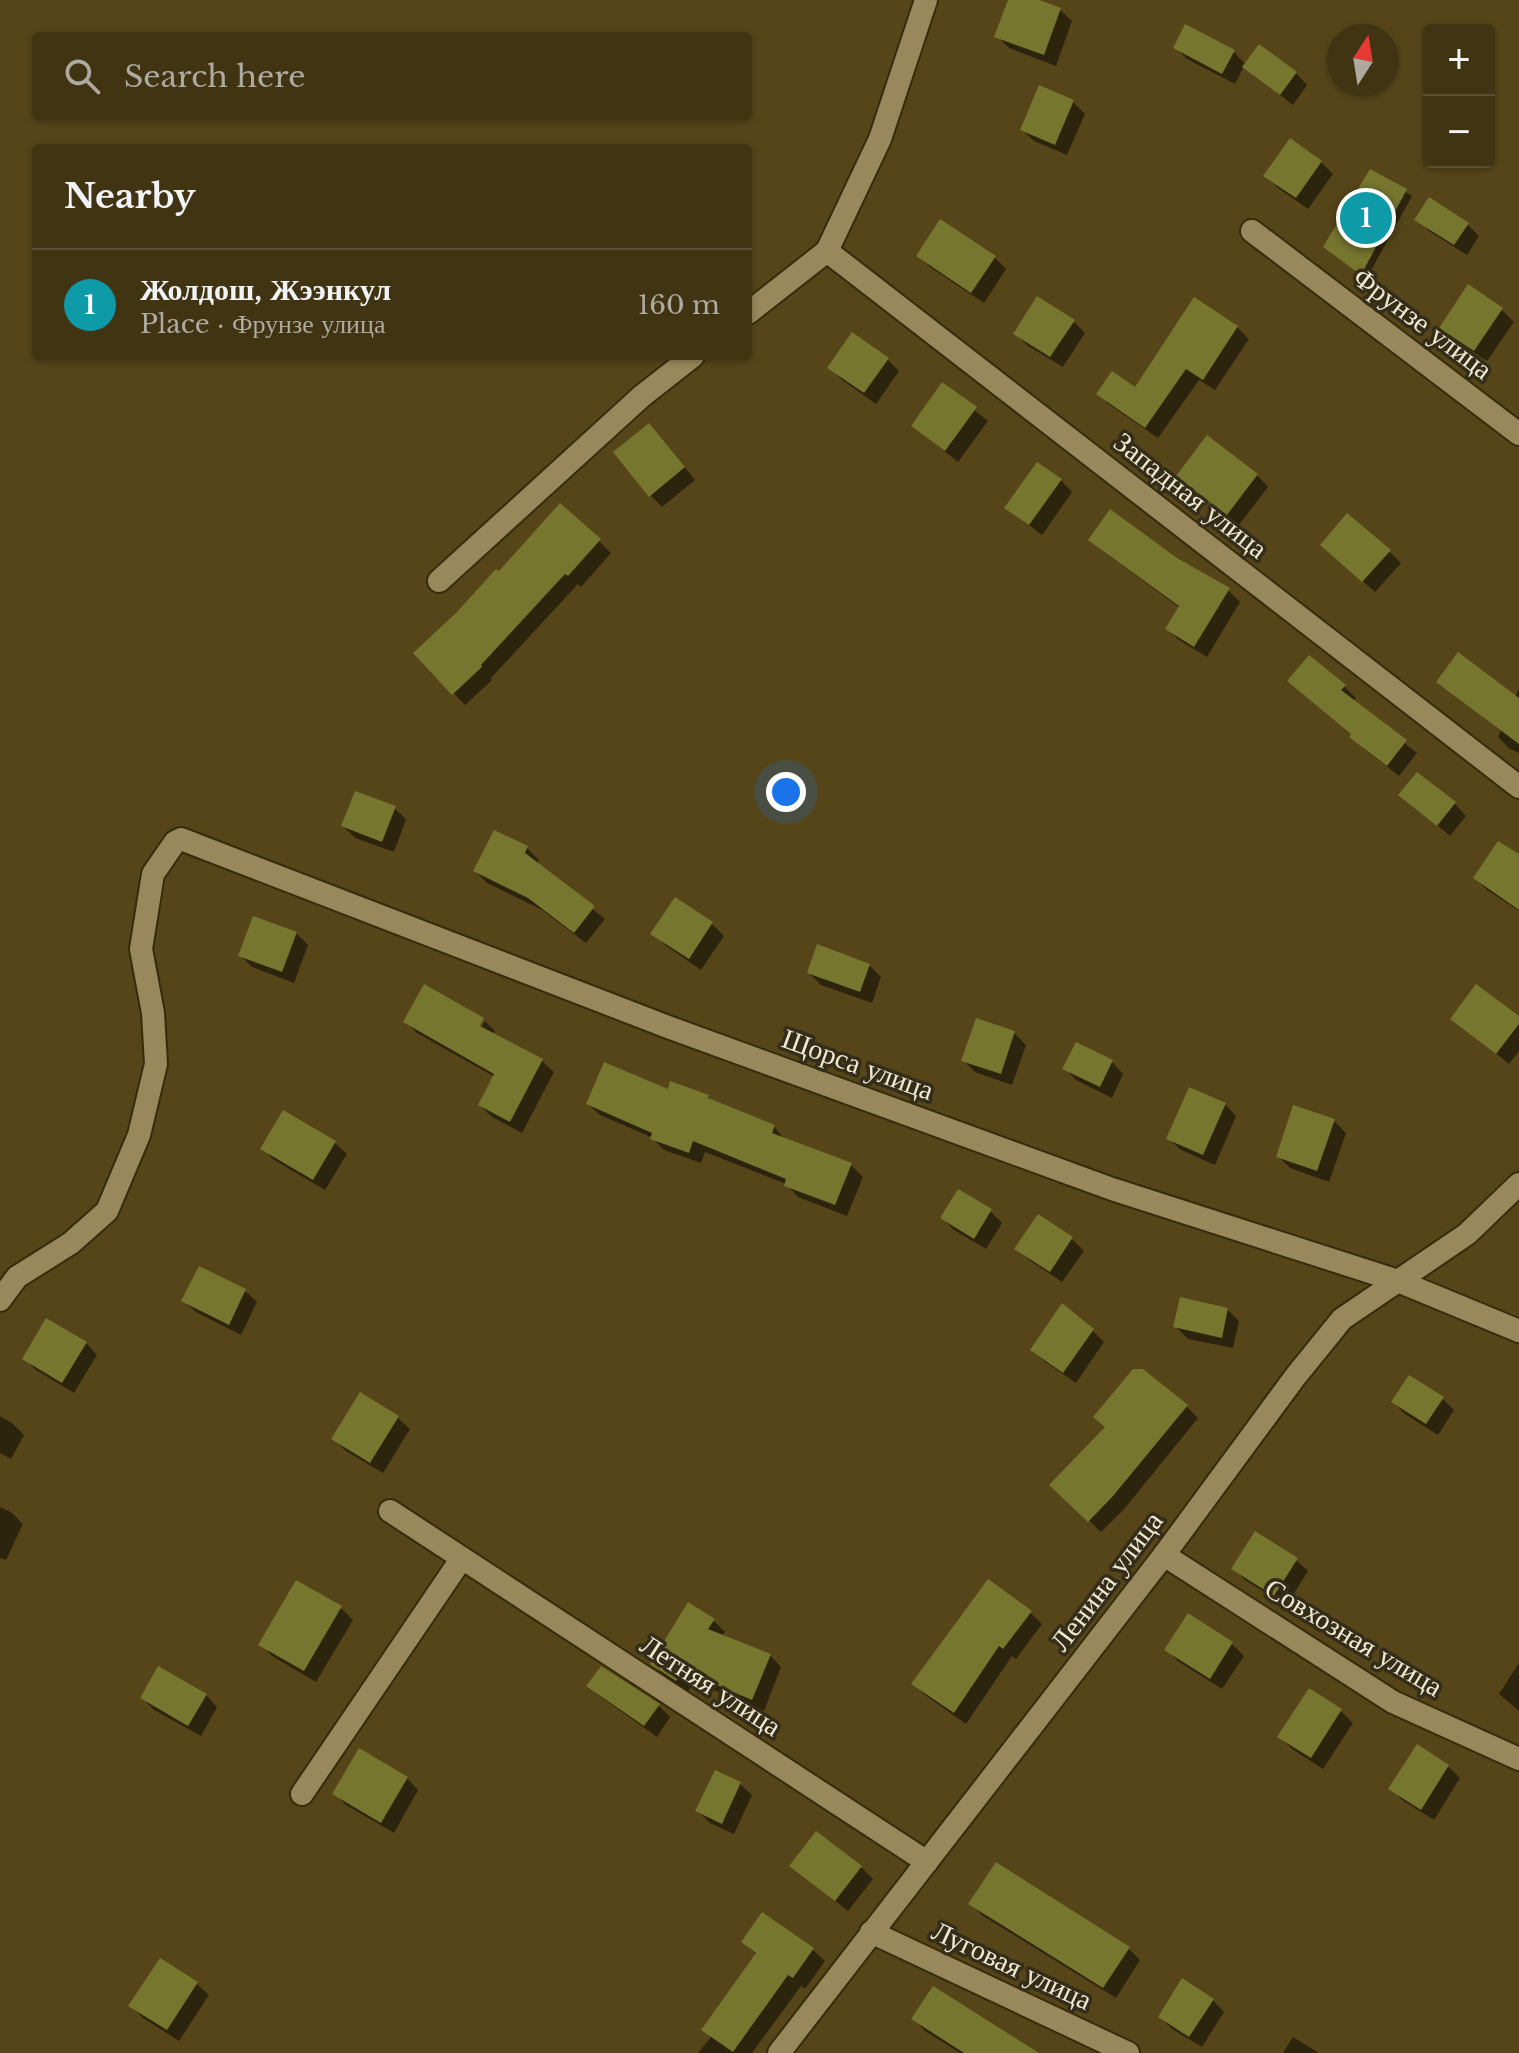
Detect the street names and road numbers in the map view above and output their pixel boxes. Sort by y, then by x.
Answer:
street label: Фрунзе улица [1346,260,1500,387]
street label: Западная улица [1107,425,1275,567]
street label: Щорса улица [777,1021,939,1108]
street label: Ленина улица [1043,1504,1171,1658]
street label: Совхозная улица [1258,1571,1450,1705]
street label: Летняя улица [634,1627,788,1744]
street label: Луговая улица [926,1913,1098,2018]

